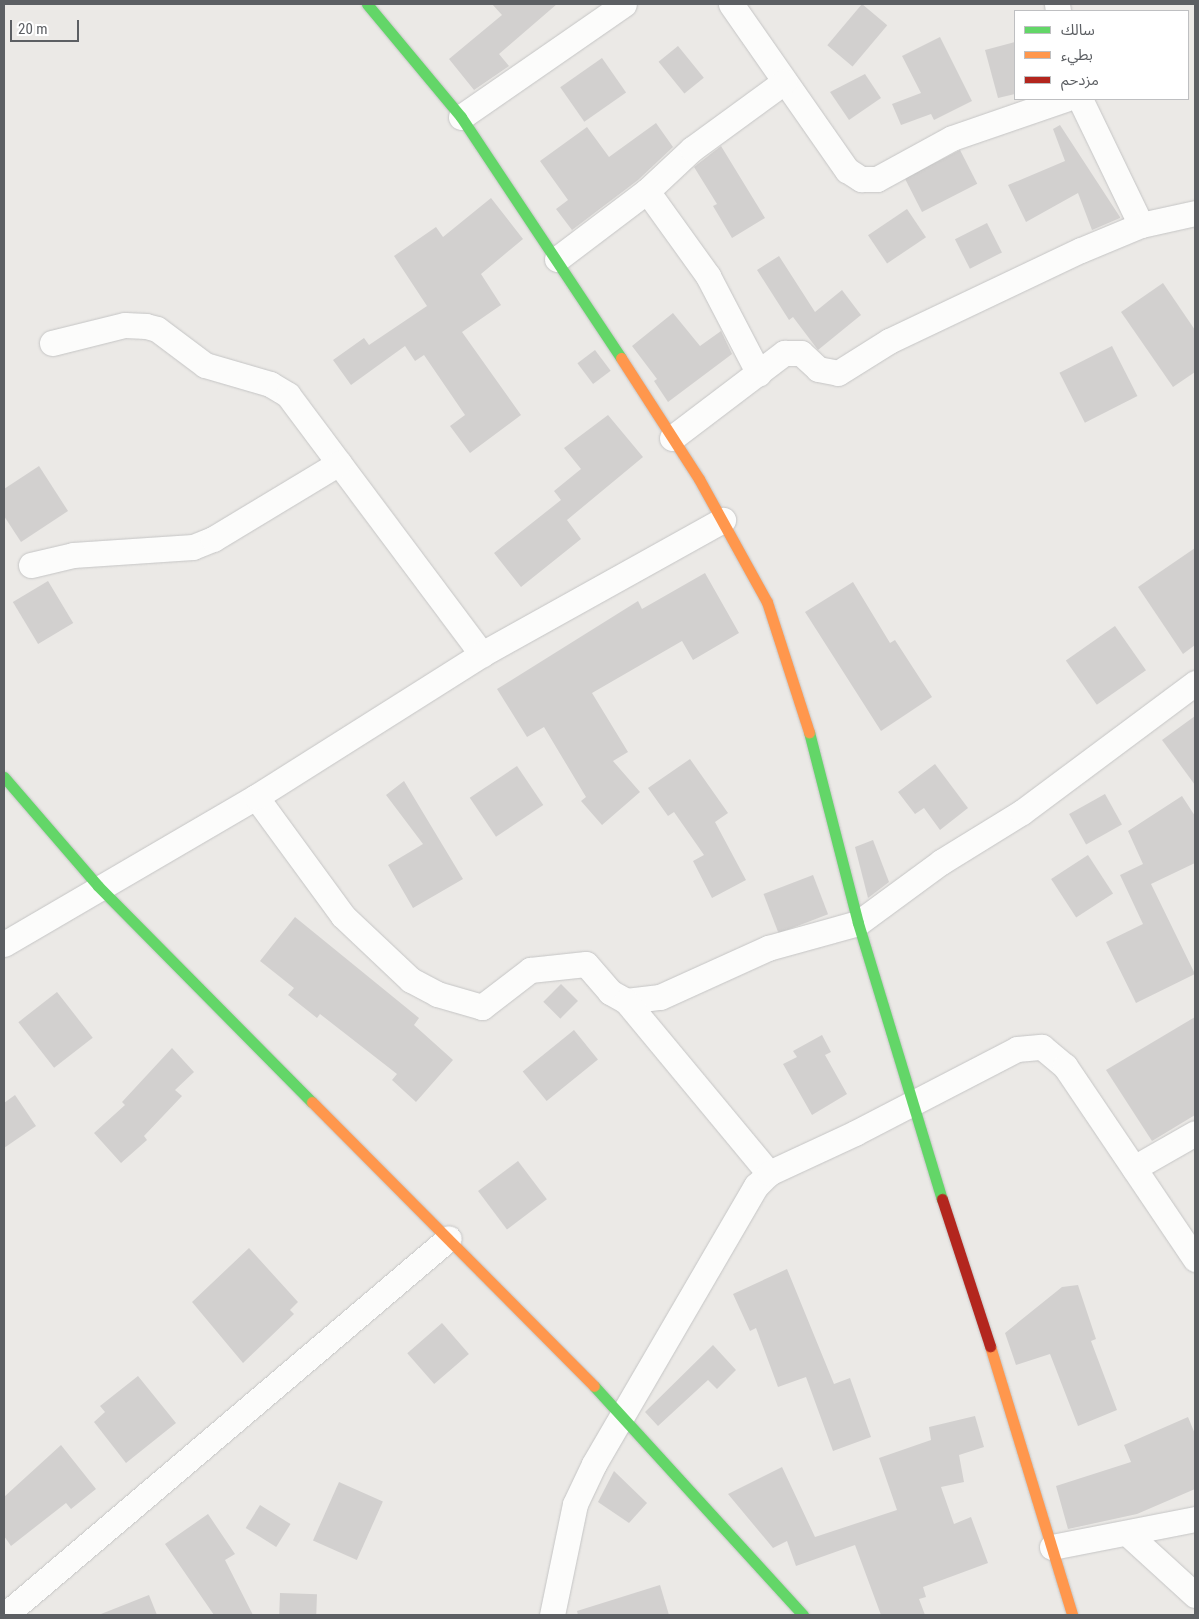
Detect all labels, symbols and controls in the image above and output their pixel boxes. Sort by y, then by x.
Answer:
scale bar [12,10,81,42]
legend [1014,10,1189,100]
text: 20 m [18,20,48,38]
text: سالك [1061,21,1095,39]
text: بطيء [1061,46,1093,64]
text: مزدحم [1061,71,1099,89]

